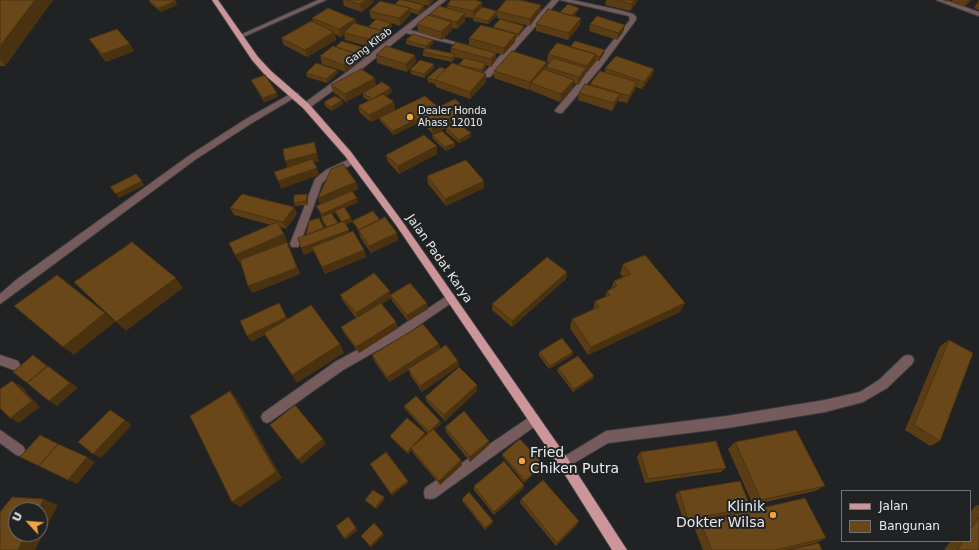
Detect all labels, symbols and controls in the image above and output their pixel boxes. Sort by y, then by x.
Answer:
street label: Gang Kitab [343,25,395,69]
place label: Dealer Honda Ahass 12010 [418,105,487,128]
marker: Dealer Honda Ahass 12010 [405,112,415,122]
street label: Jalan Padat Karya [403,212,475,306]
place label: Fried Chiken Putra [530,445,619,478]
marker: Fried Chiken Putra [517,456,527,466]
legend [841,490,971,542]
place label: Klinik Dokter Wilsa [676,499,765,532]
text: Jalan [879,499,908,513]
north arrow [8,502,48,542]
text: U [10,510,25,524]
marker: Klinik Dokter Wilsa [768,510,778,520]
text: Bangunan [879,519,940,533]

